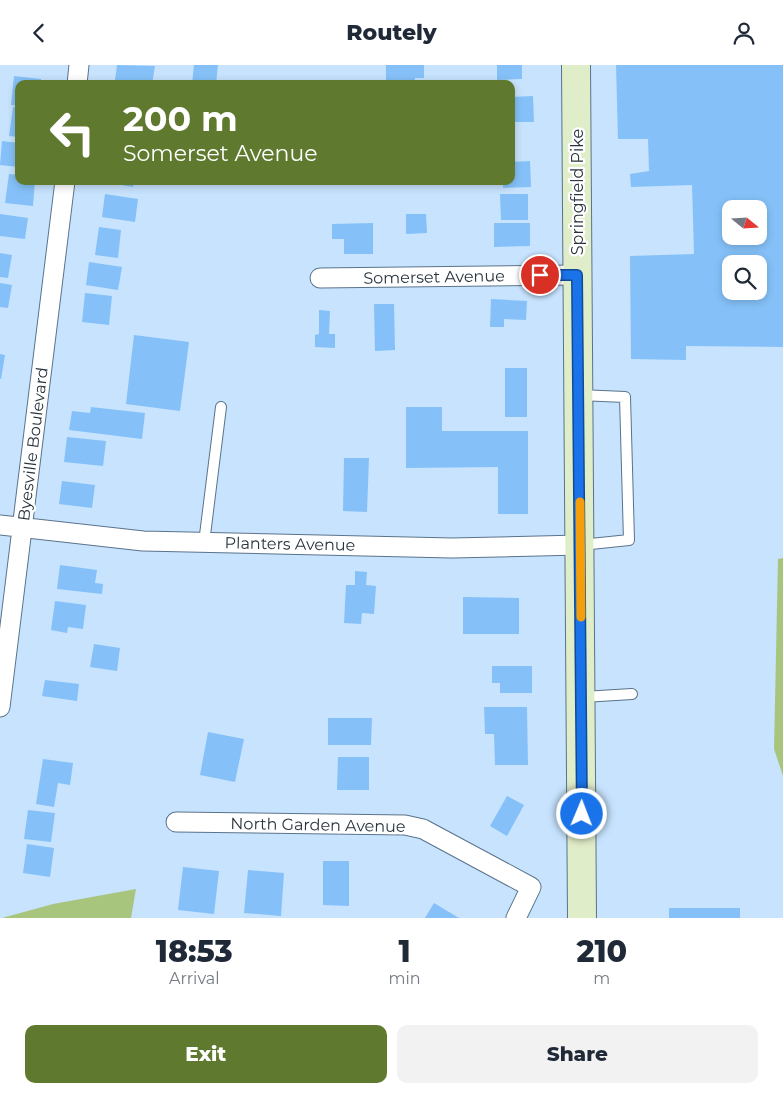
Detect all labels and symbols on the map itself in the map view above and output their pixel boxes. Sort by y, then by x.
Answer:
street label: Springfield Pike [568,129,587,255]
north arrow [722,200,768,245]
pin [519,254,561,296]
street label: Somerset Avenue [363,266,505,288]
street label: Byesville Boulevard [14,366,52,522]
street label: Planters Avenue [225,533,355,555]
position arrow [555,787,607,839]
street label: North Garden Avenue [230,814,406,836]

